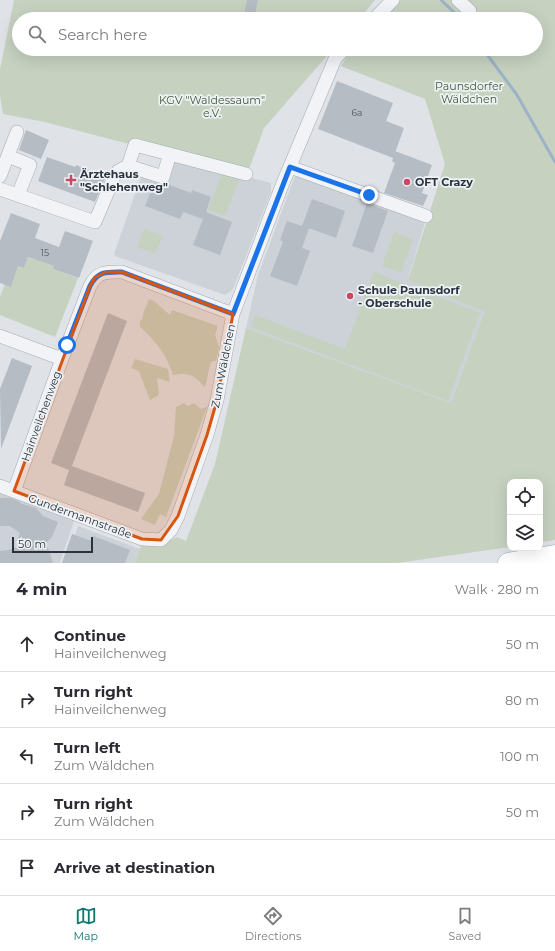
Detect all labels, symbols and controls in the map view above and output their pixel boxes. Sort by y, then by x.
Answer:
search box [12,12,543,56]
icon: search [26,23,48,45]
text: Search here [58,25,147,44]
park label: Paunsdorfer Wäldchen [435,79,503,106]
park label: KGV "Waldessaum" e.V. [159,93,265,120]
house number: 6a [352,107,362,118]
place label: Ärztehaus "Schlehenweg" [79,167,168,194]
marker: Ärztehaus "Schlehenweg" [65,174,77,186]
place label: OFT Crazy [415,175,473,189]
marker: OFT Crazy [402,177,412,187]
route end [360,186,378,204]
house number: 15 [41,247,49,258]
place label: Schule Paunsdorf - Oberschule [358,283,460,310]
marker: Schule Paunsdorf - Oberschule [345,291,355,301]
street label: Zum Wäldchen [208,323,238,409]
route start [58,336,76,354]
street label: Hainveilchenweg [18,369,64,463]
map controls [507,479,543,551]
button: locate [507,479,543,515]
street label: Gundermannstraße [26,491,134,541]
button: layers [507,515,543,551]
scale bar [12,535,93,554]
text: 50 m [18,537,46,551]
text: 4 min [16,579,67,599]
text: Walk · 280 m [455,581,539,597]
text: Continue [54,626,126,645]
icon: ahead [16,633,38,655]
text: 50 m [506,636,539,652]
text: Hainveilchenweg [54,645,167,661]
text: Turn right [54,682,133,701]
icon: right [16,689,38,711]
text: 80 m [505,692,539,708]
text: Hainveilchenweg [54,701,167,717]
text: Turn left [54,738,121,757]
icon: left [16,745,38,767]
text: 100 m [500,748,539,764]
text: Zum Wäldchen [54,757,155,773]
text: Turn right [54,794,133,813]
icon: right [16,801,38,823]
text: 50 m [506,804,539,820]
text: Zum Wäldchen [54,813,155,829]
icon: arrive [16,857,38,879]
text: Arrive at destination [54,858,215,877]
tab: Map [74,905,98,943]
tab: Directions [245,905,301,943]
tab: Saved [448,905,481,943]

